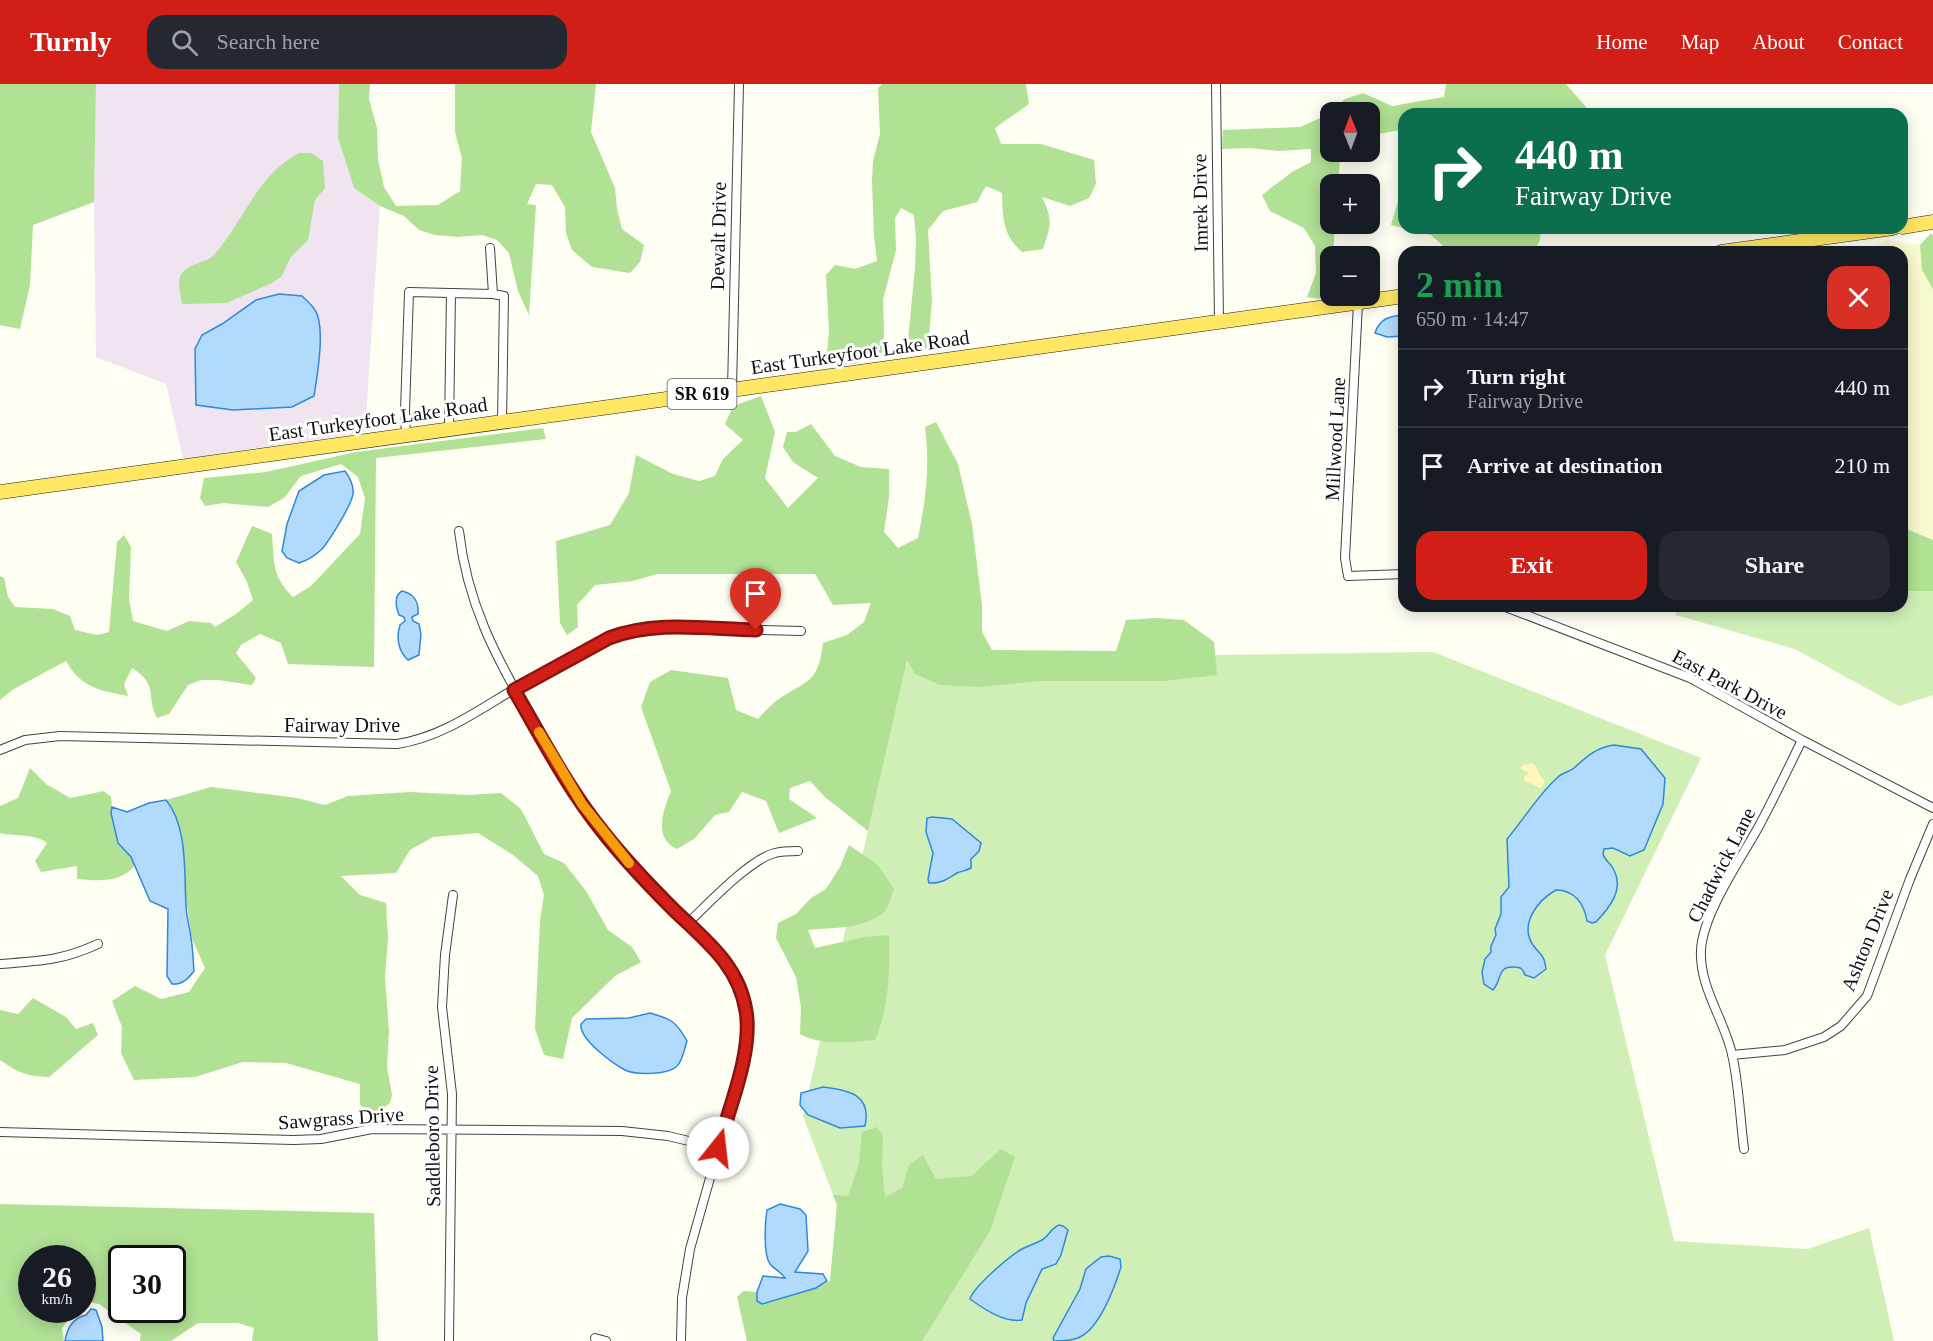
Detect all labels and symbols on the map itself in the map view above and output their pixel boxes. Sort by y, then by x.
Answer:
north arrow [1320,102,1380,162]
street label: Imrek Drive [1188,154,1212,252]
street label: Dewalt Drive [706,182,730,290]
street label: East Turkeyfoot Lake Road [749,326,971,379]
street label: Millwood Lane [1321,376,1349,501]
road number: SR 619 [668,379,736,409]
street label: East Turkeyfoot Lake Road [267,393,489,446]
pin [730,568,781,630]
street label: East Park Drive [1669,645,1791,723]
street label: Fairway Drive [284,714,400,737]
street label: Chadwick Lane [1683,804,1759,926]
street label: Ashton Drive [1837,886,1898,994]
street label: Saddleboro Drive [420,1065,444,1207]
street label: Sawgrass Drive [277,1103,405,1134]
position arrow [686,1116,750,1180]
speed limit sign: 30 [108,1245,186,1323]

